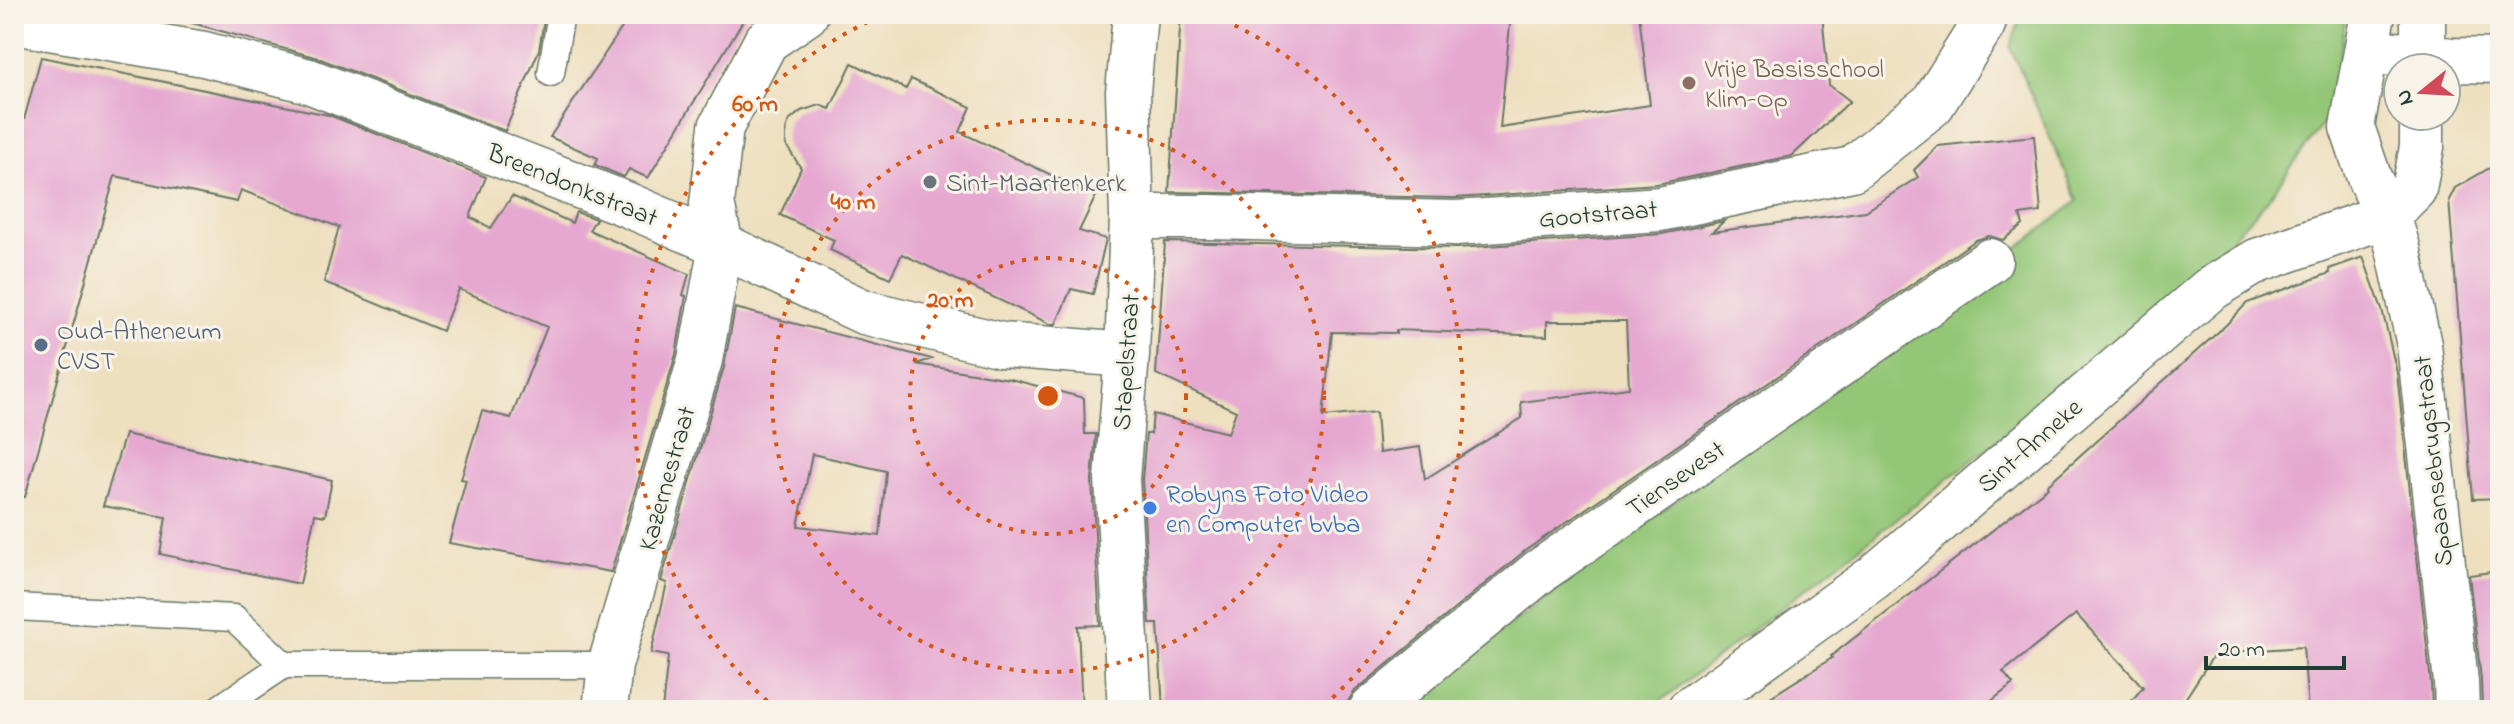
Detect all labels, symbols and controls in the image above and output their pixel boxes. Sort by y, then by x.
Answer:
place label: Vrije Basisschool Klim-Op [1704,52,1884,120]
north arrow [2382,52,2462,132]
marker: Vrije Basisschool Klim-Op [1680,74,1698,92]
text: N [2388,85,2423,109]
text: 60 m [732,88,778,123]
street label: Breendonkstraat [480,135,663,238]
place label: Sint-Maartenkerk [946,166,1127,204]
marker: Sint-Maartenkerk [921,173,939,191]
text: 40 m [831,186,876,221]
street label: Gootstraat [1537,192,1659,240]
text: 20 m [926,284,974,319]
street label: Stapelstraat [1104,293,1152,432]
place label: Oud-Atheneum CVST [57,314,221,382]
marker: Oud-Atheneum CVST [32,336,50,354]
street label: Spaansebrugstraat [2405,353,2465,568]
centre of rings [1034,382,1062,410]
street label: Sint-Anneke [1970,390,2092,504]
street label: Kazernestraat [630,402,708,555]
street label: Tiensevest [1619,432,1734,529]
place label: Robyns Foto Video en Computer bvba [1166,477,1369,545]
marker: Robyns Foto Video en Computer bvba [1141,499,1159,517]
scale bar [2206,620,2344,670]
text: 20 m [2218,633,2265,668]

